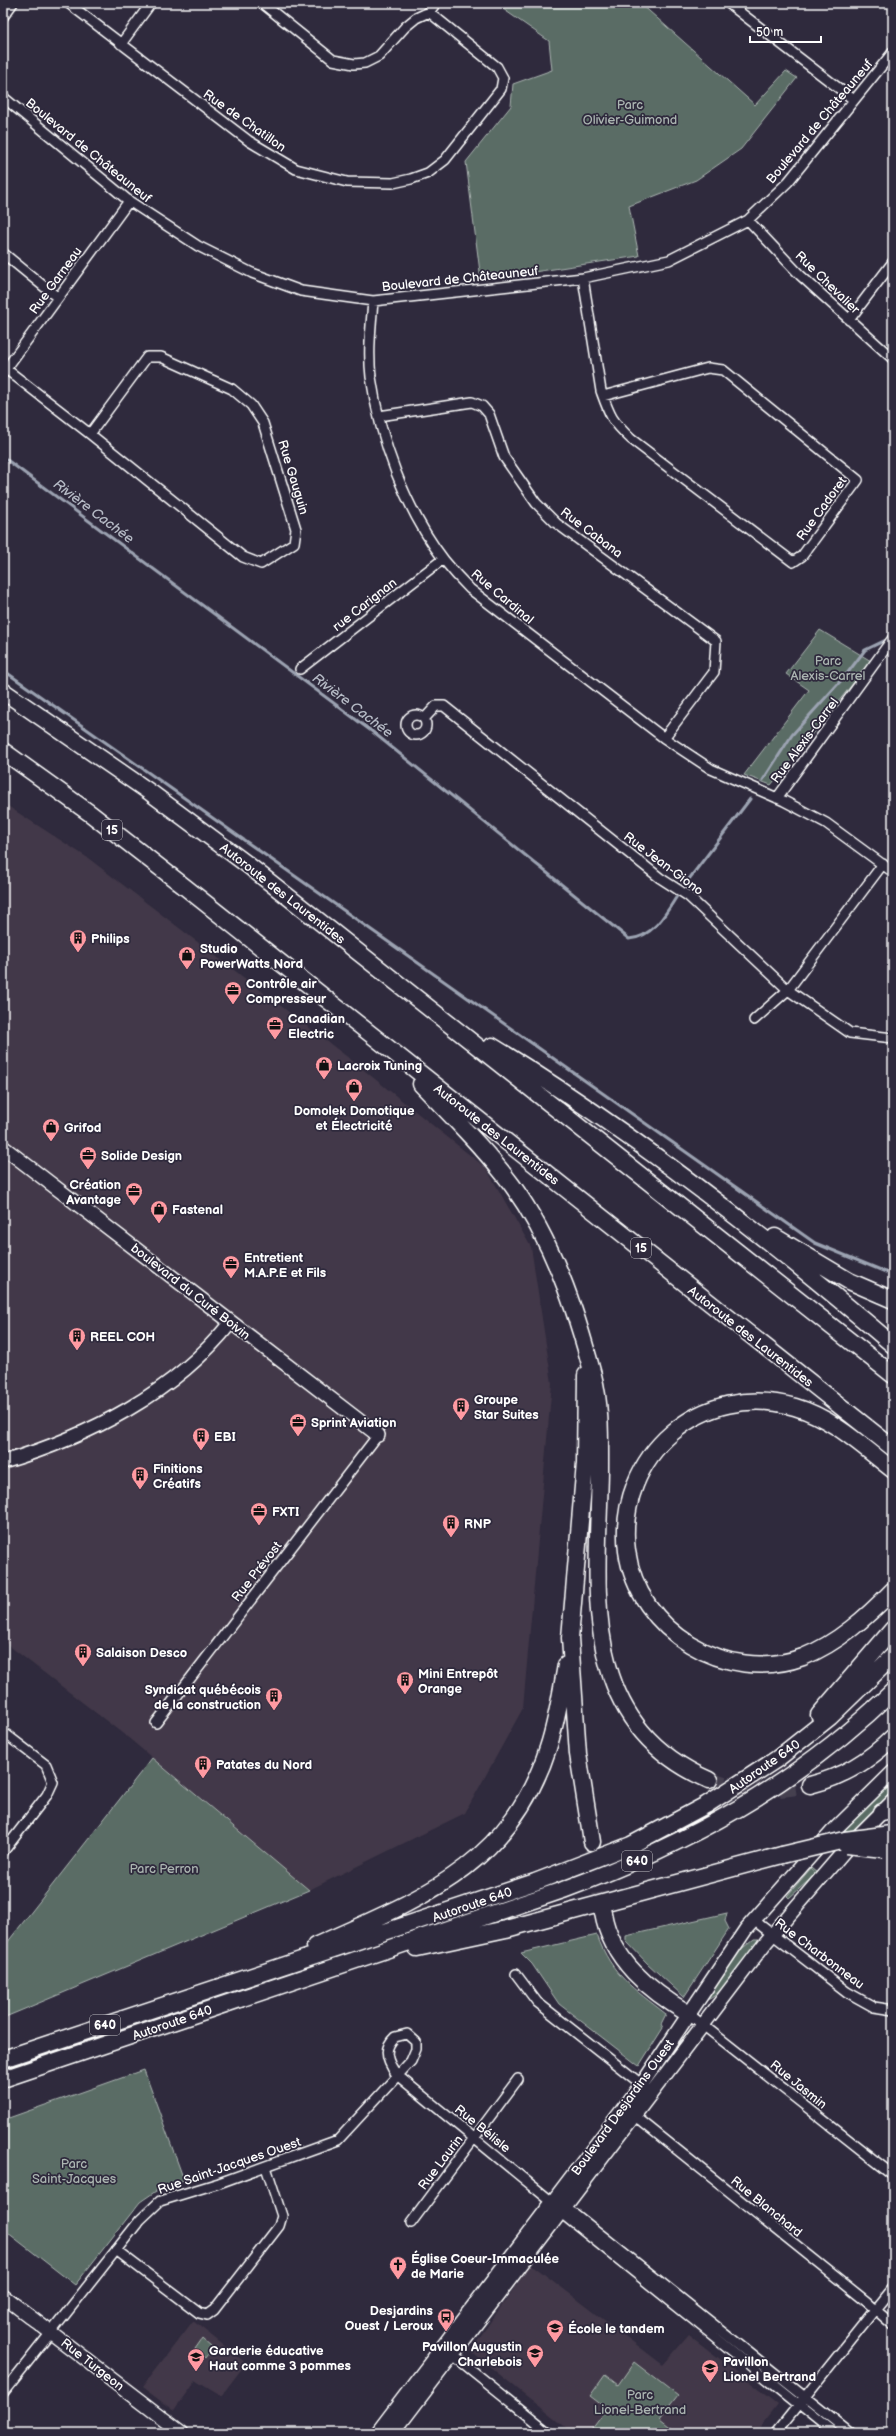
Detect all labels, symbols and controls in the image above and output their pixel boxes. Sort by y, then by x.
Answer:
scale bar [750,18,821,44]
text: 50 m [756,25,783,40]
street label: Boulevard de Châteauneuf [763,56,876,187]
street label: Rue de Chatillon [200,86,289,155]
street label: Boulevard de Châteauneuf [22,95,155,207]
park label: Parc Olivier-Guimond [583,97,677,128]
street label: Rue Garneau [26,244,86,317]
street label: Rue Chevalier [792,248,863,318]
street label: Boulevard de Châteauneuf [381,263,539,295]
street label: Rue Gauguin [274,438,312,517]
street label: Rue Cadoret [793,473,850,544]
water label: Rivière Cachée [50,476,137,547]
street label: Rue Cabana [557,504,626,561]
street label: Rue Cardinal [468,566,537,628]
street label: rue Carignan [329,575,400,635]
park label: Parc Alexis-Carrel [791,653,866,684]
water label: Rivière Cachée [309,670,396,741]
street label: Rue Alexis-Carrel [768,695,842,786]
road number: 15 [102,820,122,840]
street label: Rue Jean-Giono [620,829,706,899]
street label: Autoroute des Laurentides [217,840,349,948]
building icon: Philips [68,928,88,953]
place label: Philips [91,931,130,947]
place label: Studio PowerWatts Nord [200,941,303,972]
shop icon: Studio PowerWatts Nord [177,945,197,970]
place label: Contrôle air Compresseur [246,976,327,1007]
office icon: Contrôle air Compresseur [223,980,243,1005]
place label: Canadian Electric [288,1011,345,1042]
office icon: Canadian Electric [265,1015,285,1040]
shop icon: Lacroix Tuning [314,1055,334,1080]
place label: Lacroix Tuning [337,1058,422,1074]
shop icon: Domolek Domotique et Électricité [344,1077,364,1102]
street label: Autoroute des Laurentides [431,1081,563,1189]
place label: Domolek Domotique et Électricité [294,1103,415,1134]
shop icon: Grifod [41,1117,61,1142]
place label: Grifod [64,1120,101,1136]
office icon: Solide Design [78,1145,98,1170]
place label: Solide Design [101,1148,182,1164]
place label: Création Avantage [65,1177,122,1208]
office icon: Création Avantage [124,1181,144,1206]
shop icon: Fastenal [149,1199,169,1224]
place label: Fastenal [172,1202,223,1218]
road number: 15 [631,1238,651,1258]
street label: boulevard du Curé Boivin [128,1240,253,1343]
place label: Entretient M.A.P.E et Fils [244,1250,326,1281]
office icon: Entretient M.A.P.E et Fils [221,1254,241,1279]
street label: Autoroute des Laurentides [685,1283,817,1391]
building icon: REEL COH [67,1326,87,1351]
place label: REEL COH [90,1329,155,1345]
place label: Groupe Star Suites [474,1392,539,1423]
building icon: Groupe Star Suites [451,1396,471,1421]
office icon: Sprint Aviation [288,1412,308,1437]
place label: Sprint Aviation [311,1415,396,1431]
building icon: EBI [191,1426,211,1451]
place label: EBI [214,1429,236,1445]
place label: Finitions Créatifs [153,1461,203,1492]
building icon: Finitions Créatifs [130,1465,150,1490]
office icon: FXTI [249,1501,269,1526]
place label: FXTI [272,1504,299,1520]
building icon: RNP [441,1513,461,1538]
place label: RNP [464,1516,492,1532]
street label: Rue Prévost [228,1538,285,1605]
building icon: Salaison Desco [73,1642,93,1667]
place label: Salaison Desco [96,1645,187,1661]
place label: Mini Entrepôt Orange [418,1666,499,1697]
building icon: Mini Entrepôt Orange [395,1670,415,1695]
place label: Syndicat québécois de la construction [145,1682,261,1713]
building icon: Syndicat québécois de la construction [264,1686,284,1711]
street label: Autoroute 640 [726,1736,804,1797]
building icon: Patates du Nord [193,1754,213,1779]
place label: Patates du Nord [216,1757,312,1773]
road number: 640 [622,1851,652,1871]
park label: Parc Perron [129,1861,199,1877]
street label: Autoroute 640 [430,1884,515,1926]
street label: Rue Charbonneau [772,1915,867,1993]
street label: Autoroute 640 [130,2002,215,2044]
road number: 640 [90,2015,120,2035]
street label: Boulevard Desjardins Ouest [568,2037,678,2179]
street label: Rue Jasmin [767,2057,830,2113]
street label: Rue Bélisle [451,2101,514,2156]
street label: Rue Laurin [415,2132,467,2193]
street label: Rue Saint-Jacques Ouest [156,2134,303,2198]
park label: Parc Saint-Jacques [32,2156,117,2187]
street label: Rue Blanchard [727,2173,805,2241]
place label: Église Coeur-Immaculée de Marie [411,2250,559,2282]
church icon: Église Coeur-Immaculée de Marie [388,2255,408,2280]
place label: Desjardins Ouest / Leroux [345,2303,433,2334]
bus stop icon: Desjardins Ouest / Leroux [436,2307,456,2332]
school or university icon: École le tandem [545,2318,565,2343]
place label: École le tandem [568,2320,665,2337]
street label: Rue Turgeon [58,2335,127,2394]
place label: Pavillon Augustin Charlebois [422,2339,522,2370]
place label: Garderie éducative Haut comme 3 pommes [209,2343,351,2374]
school or university icon: Pavillon Augustin Charlebois [525,2343,545,2368]
school or university icon: Garderie éducative Haut comme 3 pommes [186,2347,206,2372]
place label: Pavillon Lionel Bertrand [723,2354,816,2385]
school or university icon: Pavillon Lionel Bertrand [700,2358,720,2383]
park label: Parc Lionel-Bertrand [594,2387,686,2418]

